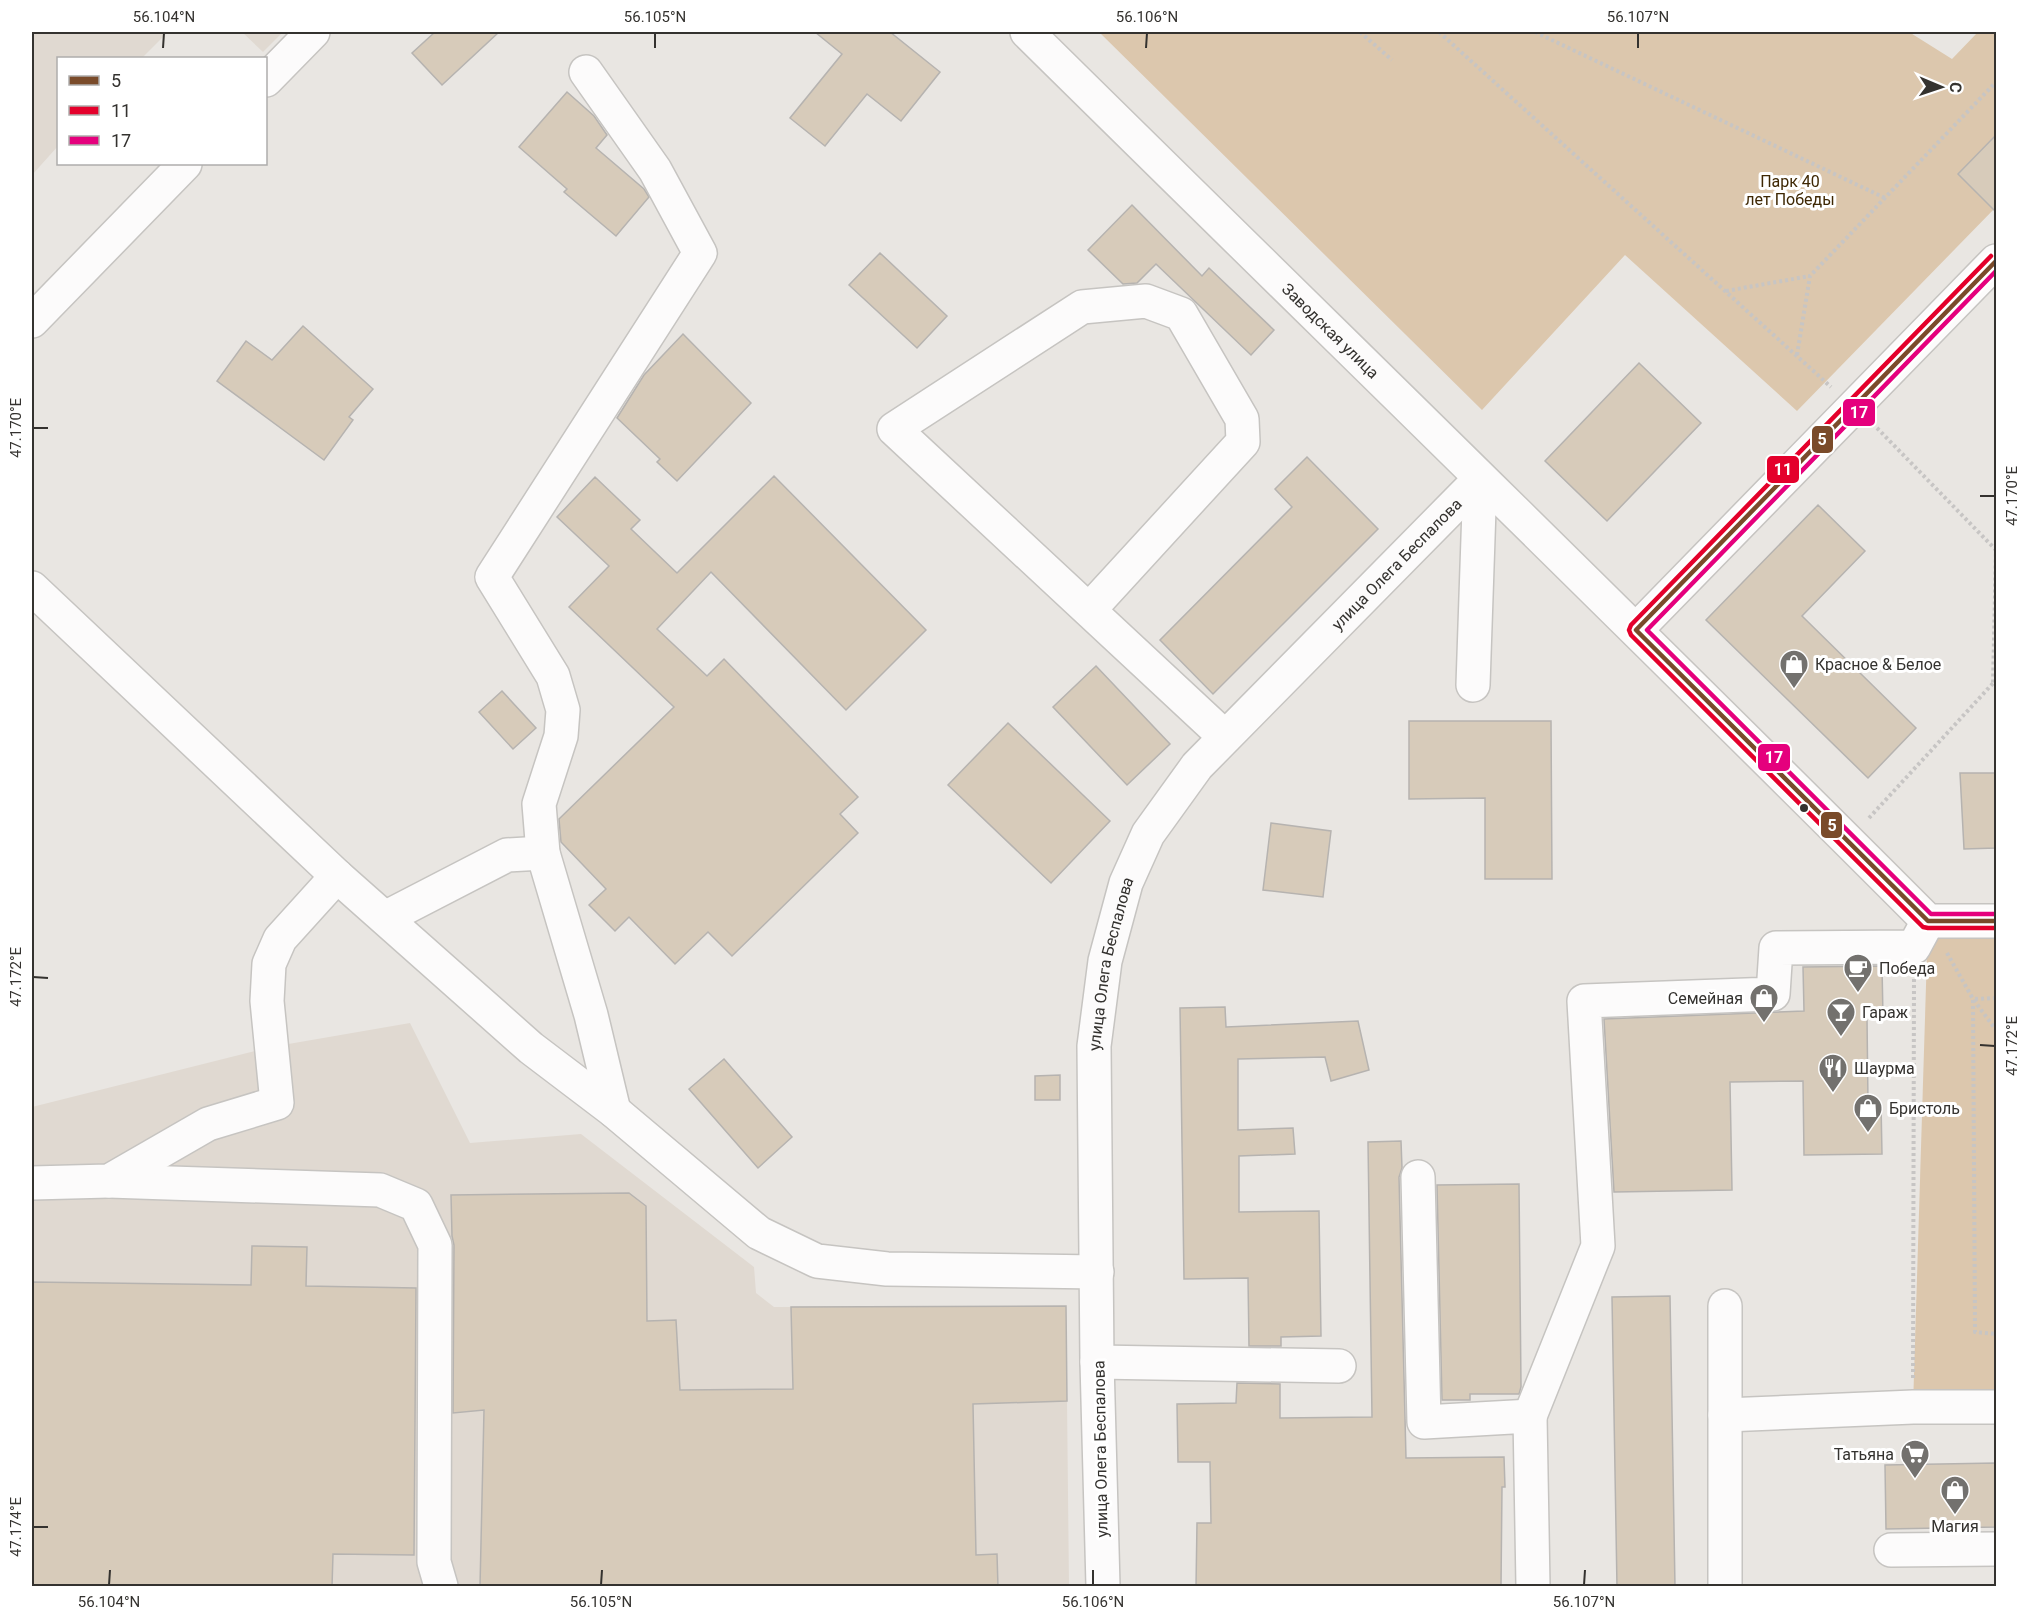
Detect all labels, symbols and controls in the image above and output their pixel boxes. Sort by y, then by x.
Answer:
text: 56.104°N [133,8,195,26]
text: 56.105°N [624,8,686,26]
text: 56.106°N [1116,8,1178,26]
text: 56.107°N [1607,8,1669,26]
legend [57,57,267,165]
north arrow [1911,57,1971,117]
text: 5 [111,70,121,91]
text: С [1946,82,1965,93]
text: 11 [111,100,131,121]
text: 17 [111,130,131,151]
park label: Парк 40 лет Победы [1745,172,1835,209]
street label: Заводская улица [1278,279,1383,383]
text: 47.170°E [7,397,25,458]
line badge: 17 [1842,398,1876,427]
text: 17 [1850,403,1868,422]
line badge: 5 [1811,425,1834,454]
text: 5 [1817,430,1827,449]
line badge: 11 [1766,455,1800,484]
text: 11 [1774,460,1792,479]
text: 47.170°E [2003,465,2021,526]
street label: улица Олега Беспалова [1328,494,1466,634]
shop icon: Красное & Белое [1778,648,1810,690]
place label: Красное & Белое [1815,655,1941,674]
line badge: 17 [1757,743,1791,772]
text: 17 [1765,748,1783,767]
unlabelled marker [1798,802,1810,814]
line badge: 5 [1820,811,1843,839]
text: 5 [1827,816,1837,835]
street label: улица Олега Беспалова [1085,874,1138,1051]
text: 47.172°E [7,946,25,1007]
cafe icon: Победа [1842,952,1874,994]
place label: Победа [1879,959,1935,978]
shop icon: Семейная [1748,982,1780,1024]
place label: Семейная [1668,989,1743,1008]
bar icon: Гараж [1825,996,1857,1038]
place label: Гараж [1862,1003,1909,1022]
text: 47.172°E [2003,1015,2021,1076]
restaurant icon: Шаурма [1817,1052,1849,1094]
place label: Шаурма [1854,1059,1915,1078]
shop icon: Бристоль [1852,1092,1884,1134]
place label: Бристоль [1889,1099,1960,1118]
street label: улица Олега Беспалова [1089,1360,1112,1538]
supermarket icon: Татьяна [1899,1438,1931,1480]
place label: Татьяна [1834,1445,1894,1464]
shop icon: Магия [1939,1474,1971,1516]
text: 47.174°E [7,1496,25,1557]
place label: Магия [1931,1517,1979,1536]
text: 56.104°N [78,1593,140,1611]
text: 56.105°N [570,1593,632,1611]
text: 56.106°N [1062,1593,1124,1611]
text: 56.107°N [1553,1593,1615,1611]

